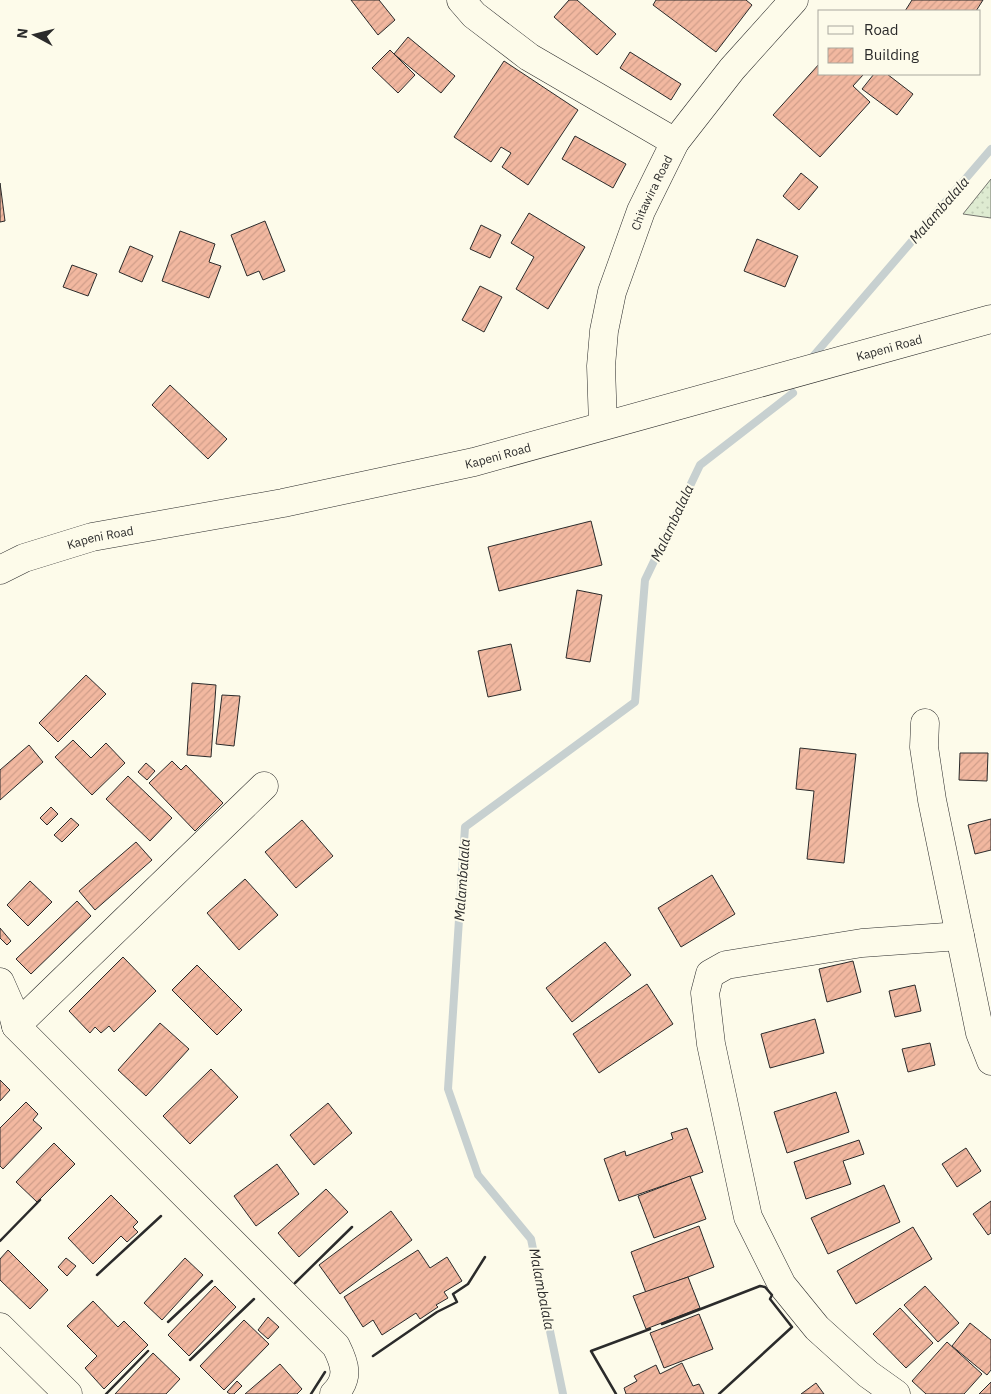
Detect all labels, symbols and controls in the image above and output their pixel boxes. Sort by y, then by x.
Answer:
north arrow [10,10,60,60]
legend [818,10,981,75]
text: Road [864,20,899,39]
text: N [13,27,32,40]
text: Building [864,45,919,64]
street label: Chitawira Road [627,152,675,232]
water label: Malambalala [905,173,973,247]
street label: Kapeni Road [854,331,924,363]
street label: Kapeni Road [463,439,532,471]
water label: Malambalala [646,482,698,564]
street label: Kapeni Road [65,522,135,552]
water label: Malambalala [450,838,474,922]
water label: Malambalala [525,1247,559,1331]

